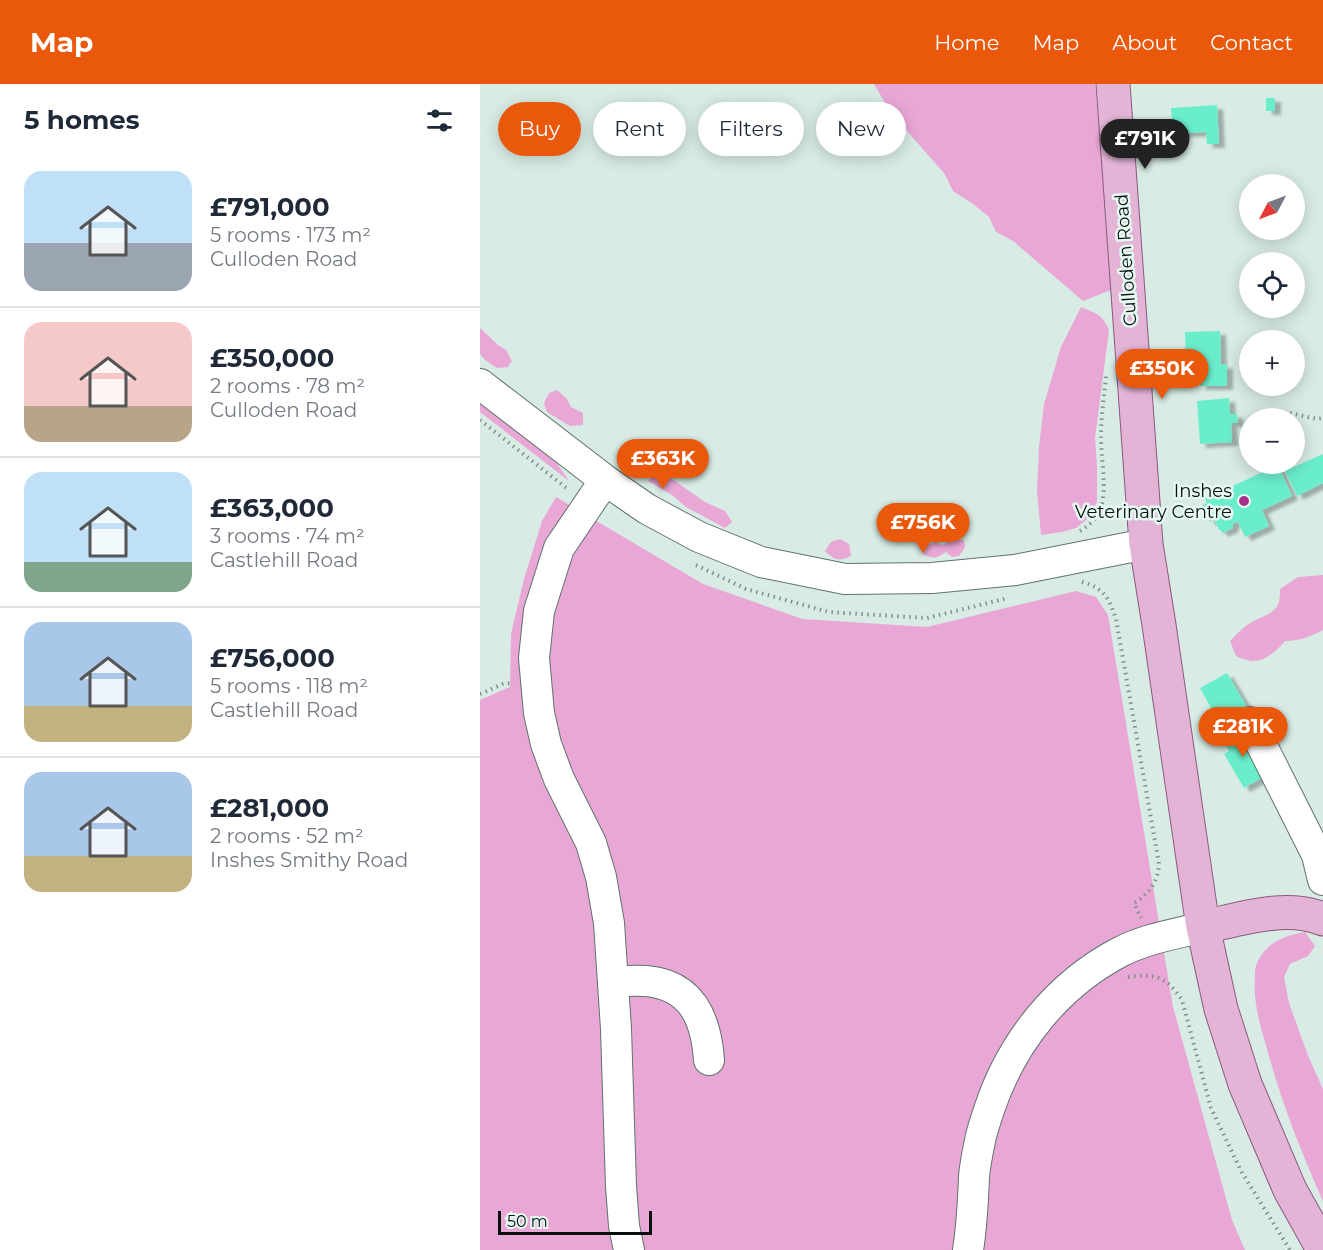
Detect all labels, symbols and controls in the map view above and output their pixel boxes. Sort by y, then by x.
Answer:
text: Map [30,25,93,59]
text: Home [934,30,999,55]
text: Map [1032,30,1079,55]
text: About [1112,30,1177,55]
text: Contact [1210,30,1293,55]
chip: Buy [498,102,581,156]
chip: Rent [593,102,686,156]
chip: Filters [698,102,804,156]
chip: New [816,102,906,156]
text: 5 homes [24,104,140,136]
icon: filters [423,104,456,137]
pin: £791K [1103,119,1187,170]
text: £791K [1114,126,1176,150]
north arrow [1239,174,1305,240]
map controls [1239,174,1305,474]
text: £791,000 [210,191,330,223]
street label: Culloden Road [1110,193,1142,327]
icon: home [72,195,144,267]
text: 5 rooms · 173 m² [210,223,371,247]
text: Culloden Road [210,247,357,271]
button: locate [1239,252,1305,318]
button: + [1239,330,1305,396]
text: £350,000 [210,342,334,374]
icon: home [72,346,144,418]
pin: £350K [1120,349,1204,400]
text: £350K [1129,356,1195,380]
text: 2 rooms · 78 m² [210,374,365,398]
text: Culloden Road [210,398,357,422]
button: − [1239,408,1305,474]
pin: £363K [621,439,705,490]
text: £363K [631,446,695,470]
place label: Inshes Veterinary Centre [1075,480,1232,523]
text: £363,000 [210,492,334,524]
marker: Inshes Veterinary Centre [1237,494,1251,508]
icon: home [72,496,144,568]
pin: £756K [881,503,965,554]
text: £756K [891,510,955,534]
text: 3 rooms · 74 m² [210,524,365,548]
text: Castlehill Road [210,548,358,572]
text: £756,000 [210,642,335,674]
icon: home [72,646,144,718]
text: 5 rooms · 118 m² [210,674,368,698]
text: Castlehill Road [210,698,358,722]
pin: £281K [1201,707,1285,758]
text: £281K [1213,714,1273,738]
text: £281,000 [210,792,329,824]
icon: home [72,796,144,868]
text: 2 rooms · 52 m² [210,824,364,848]
text: Inshes Smithy Road [210,848,408,872]
scale bar [498,1208,652,1236]
text: 50 m [507,1212,548,1231]

